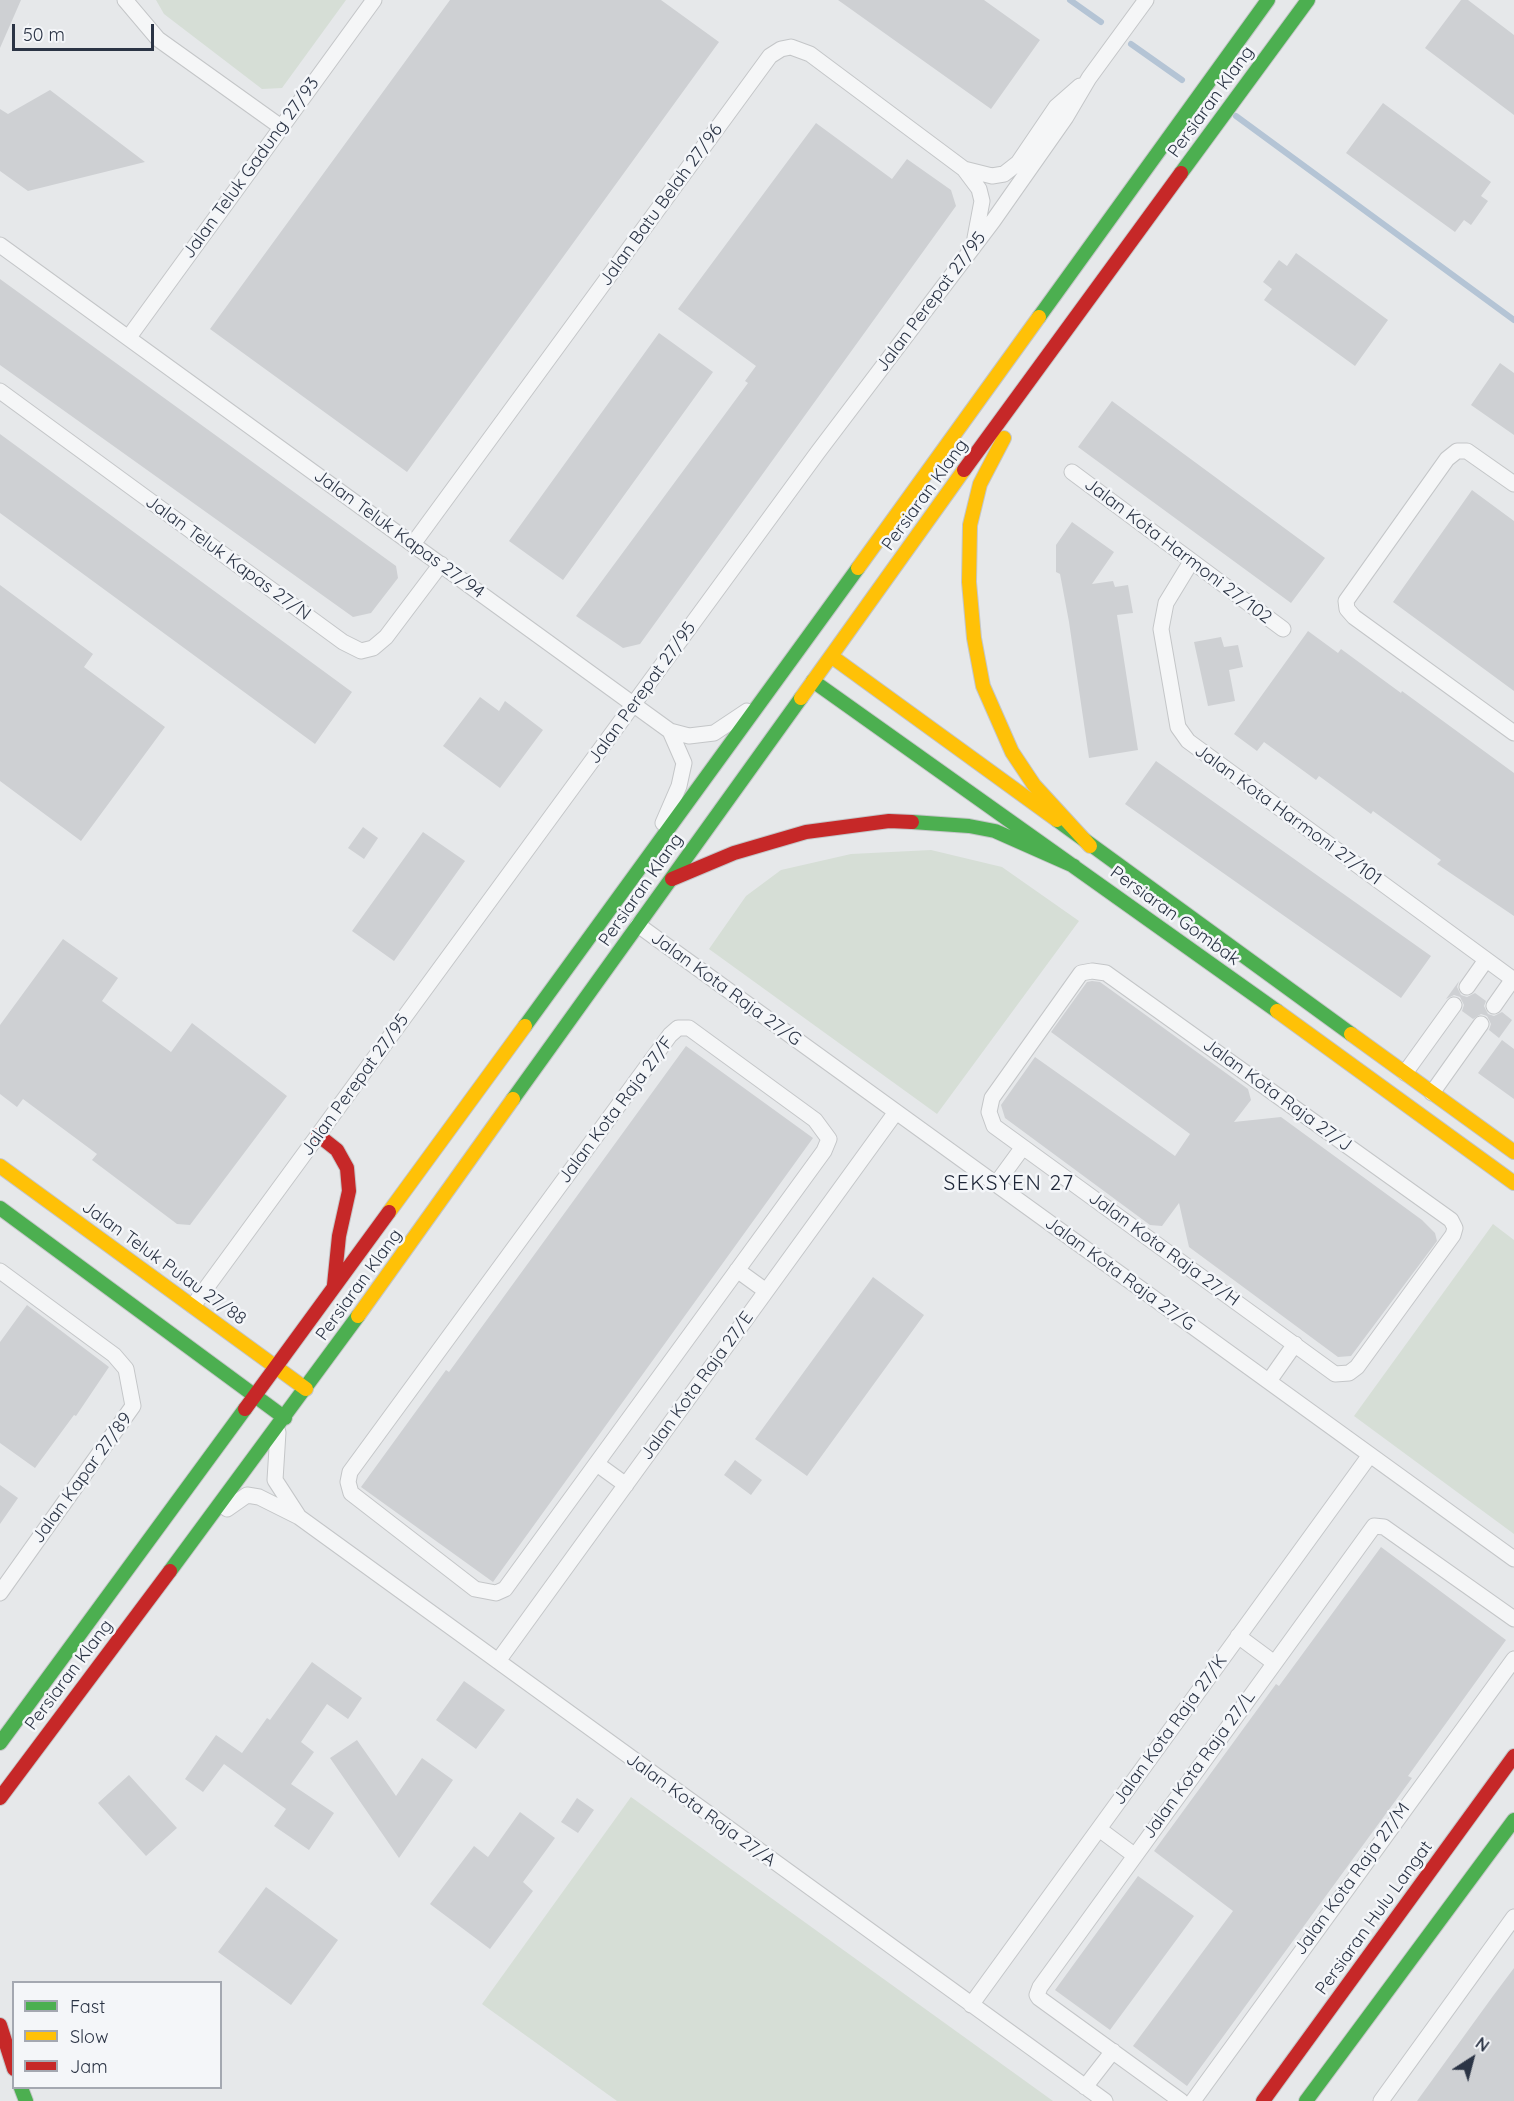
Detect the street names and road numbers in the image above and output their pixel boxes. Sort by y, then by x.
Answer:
street label: Persiaran Klang [1163,42,1259,162]
street label: Jalan Teluk Gadung 27/93 [178,73,324,263]
street label: Jalan Batu Belah 27/96 [595,120,727,290]
street label: Jalan Perepat 27/95 [871,228,991,376]
street label: Persiaran Klang [877,435,973,555]
street label: Jalan Teluk Kapas 27/94 [310,465,488,603]
street label: Jalan Kota Harmoni 27/102 [1080,473,1276,629]
street label: Jalan Teluk Kapas 27/N [141,491,315,625]
street label: Jalan Perepat 27/95 [583,618,701,768]
street label: Jalan Kota Harmoni 27/101 [1190,740,1386,890]
street label: Persiaran Klang [594,829,688,951]
street label: Persiaran Gombak [1106,862,1244,970]
street label: Jalan Kota Raja 27/G [647,927,805,1051]
street label: Jalan Perepat 27/95 [296,1010,414,1160]
street label: Jalan Kota Raja 27/F [554,1032,678,1188]
street label: Jalan Kota Raja 27/J [1198,1034,1356,1156]
street label: Jalan Kota Raja 27/H [1084,1187,1244,1311]
street label: Jalan Teluk Pulau 27/88 [78,1196,250,1330]
street label: Jalan Kota Raja 27/G [1041,1212,1199,1336]
street label: Persiaran Klang [311,1225,407,1345]
street label: Jalan Kota Raja 27/E [636,1308,758,1464]
street label: Jalan Kapar 27/89 [27,1408,137,1548]
street label: Persiaran Klang [20,1616,118,1734]
street label: Jalan Kota Raja 27/K [1108,1651,1232,1809]
street label: Jalan Kota Raja 27/L [1138,1687,1260,1843]
street label: Jalan Kota Raja 27/A [622,1748,780,1872]
street label: Jalan Kota Raja 27/M [1289,1799,1415,1959]
street label: Persiaran Hulu Langat [1311,1837,1437,1999]

